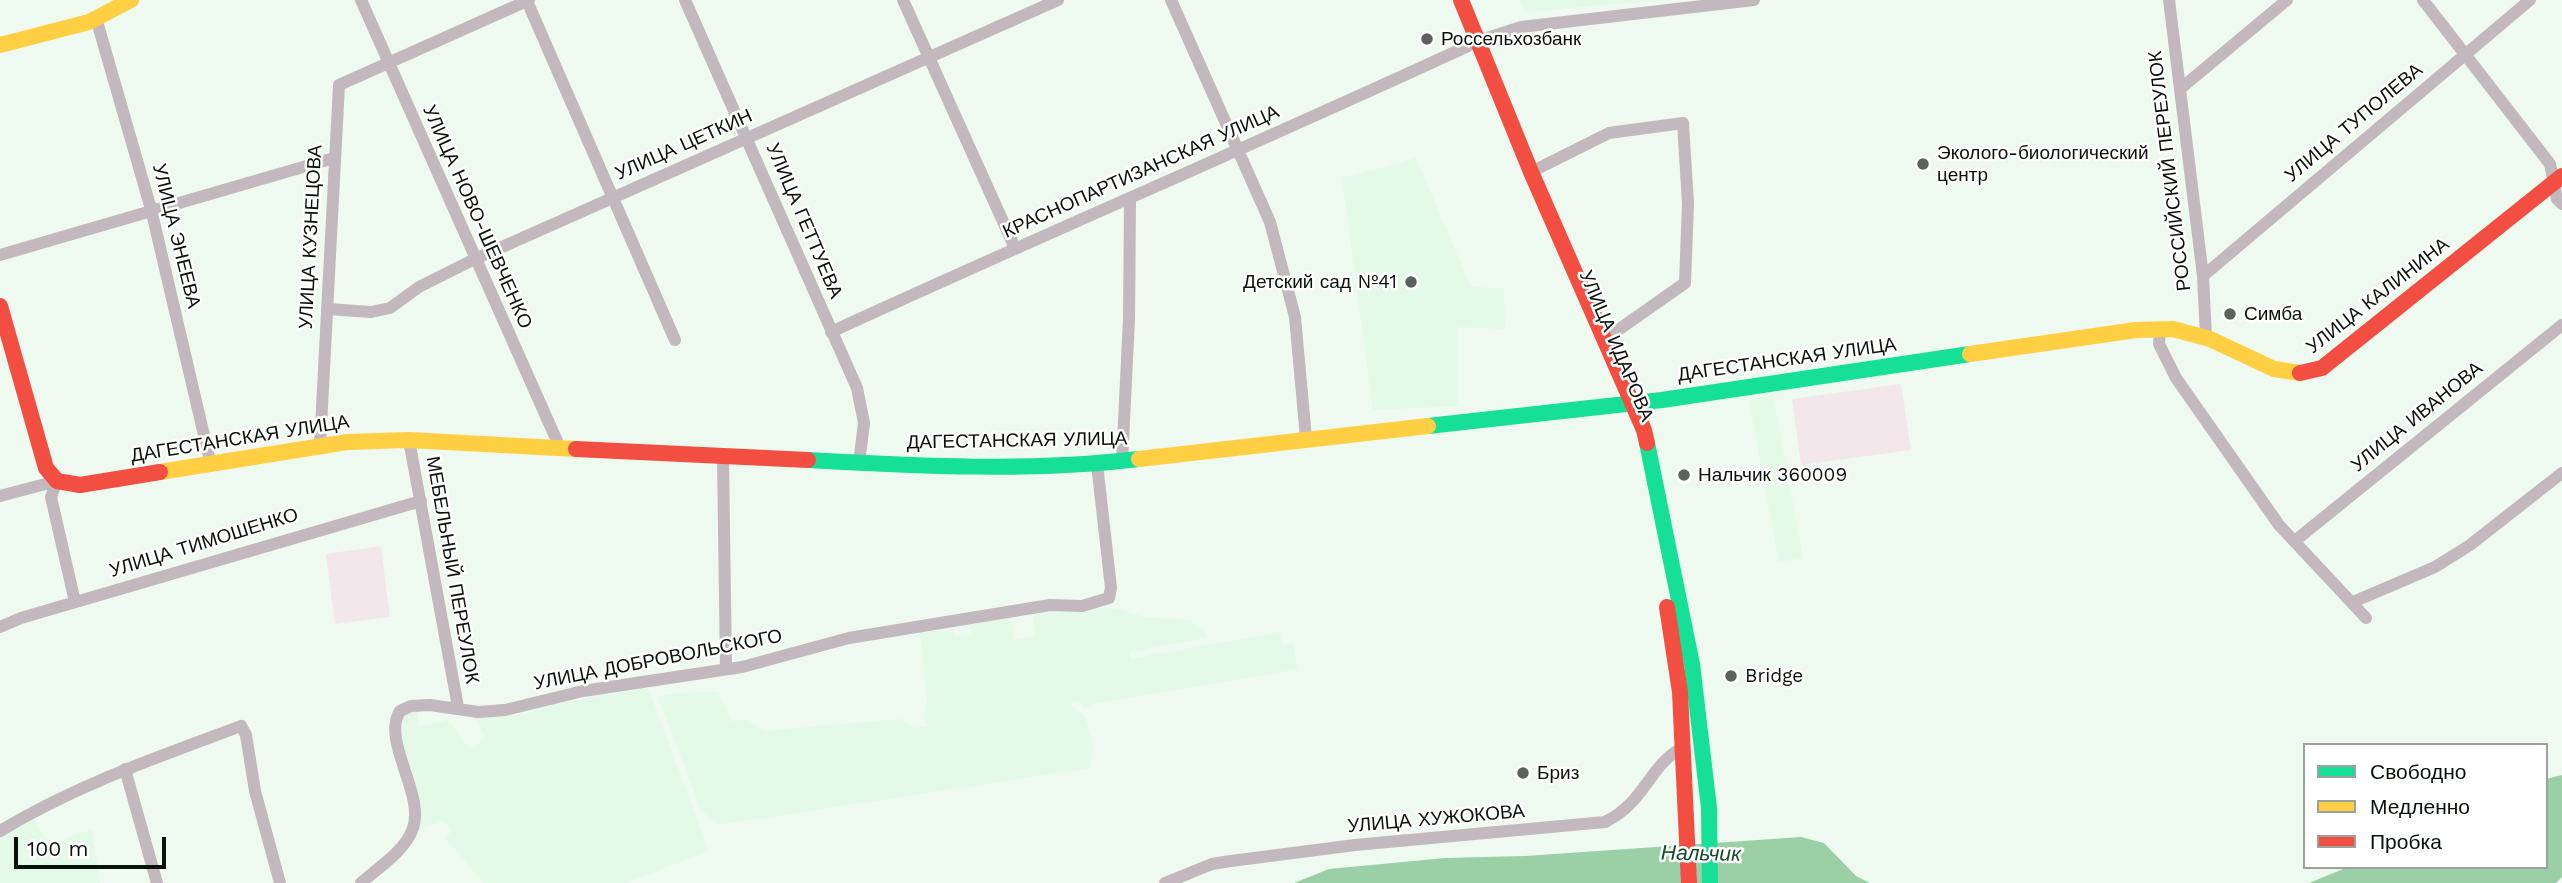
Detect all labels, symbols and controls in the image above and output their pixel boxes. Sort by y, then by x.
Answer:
place label: Россельхозбанк [1441,28,1581,50]
marker: Россельхозбанк [1419,31,1435,47]
street label: РОССИЙСКИЙ ПЕРЕУЛОК [2144,50,2196,292]
street label: УЛИЦА ТУПОЛЕВА [2281,59,2427,187]
street label: КРАСНОПАРТИЗАНСКАЯ УЛИЦА [999,101,1283,243]
street label: УЛИЦА НОВО-ШЕВЧЕНКО [417,102,537,332]
street label: УЛИЦА ЦЕТКИН [612,105,756,185]
street label: УЛИЦА ГЕТТУЕВА [761,140,847,302]
place label: Эколого-биологический центр [1937,142,2149,186]
street label: УЛИЦА КУЗНЕЦОВА [295,144,327,330]
marker: Эколого-биологический центр [1915,156,1931,172]
street label: УЛИЦА ЭНЕЕВА [147,161,205,311]
street label: УЛИЦА КАЛИНИНА [2302,233,2454,359]
street label: УЛИЦА ИДАРОВА [1574,267,1658,425]
place label: Детский сад №41 [1243,271,1397,293]
marker: Детский сад №41 [1403,274,1419,290]
place label: Симба [2244,303,2302,325]
marker: Симба [2222,306,2238,322]
street label: ДАГЕСТАНСКАЯ УЛИЦА [1676,333,1898,387]
street label: УЛИЦА ИВАНОВА [2347,357,2487,477]
street label: ДАГЕСТАНСКАЯ УЛИЦА [129,410,351,468]
street label: ДАГЕСТАНСКАЯ УЛИЦА [906,428,1128,454]
street label: МЕБЕЛЬНЫЙ ПЕРЕУЛОК [421,454,483,686]
place label: Нальчик 360009 [1698,464,1847,486]
marker: Нальчик 360009 [1676,467,1692,483]
street label: УЛИЦА ТИМОШЕНКО [107,503,301,583]
street label: УЛИЦА ДОБРОВОЛЬСКОГО [532,625,784,695]
place label: Bridge [1745,665,1803,687]
marker: Bridge [1723,668,1739,684]
legend [2303,743,2548,869]
text: Свободно [2370,759,2467,784]
place label: Бриз [1537,762,1579,784]
marker: Бриз [1515,765,1531,781]
text: Медленно [2370,794,2470,819]
street label: УЛИЦА ХУЖОКОВА [1346,800,1526,838]
scale bar [18,824,170,868]
text: Пробка [2370,829,2442,854]
text: 100 m [27,836,89,861]
water label: Нальчик [1661,841,1741,867]

